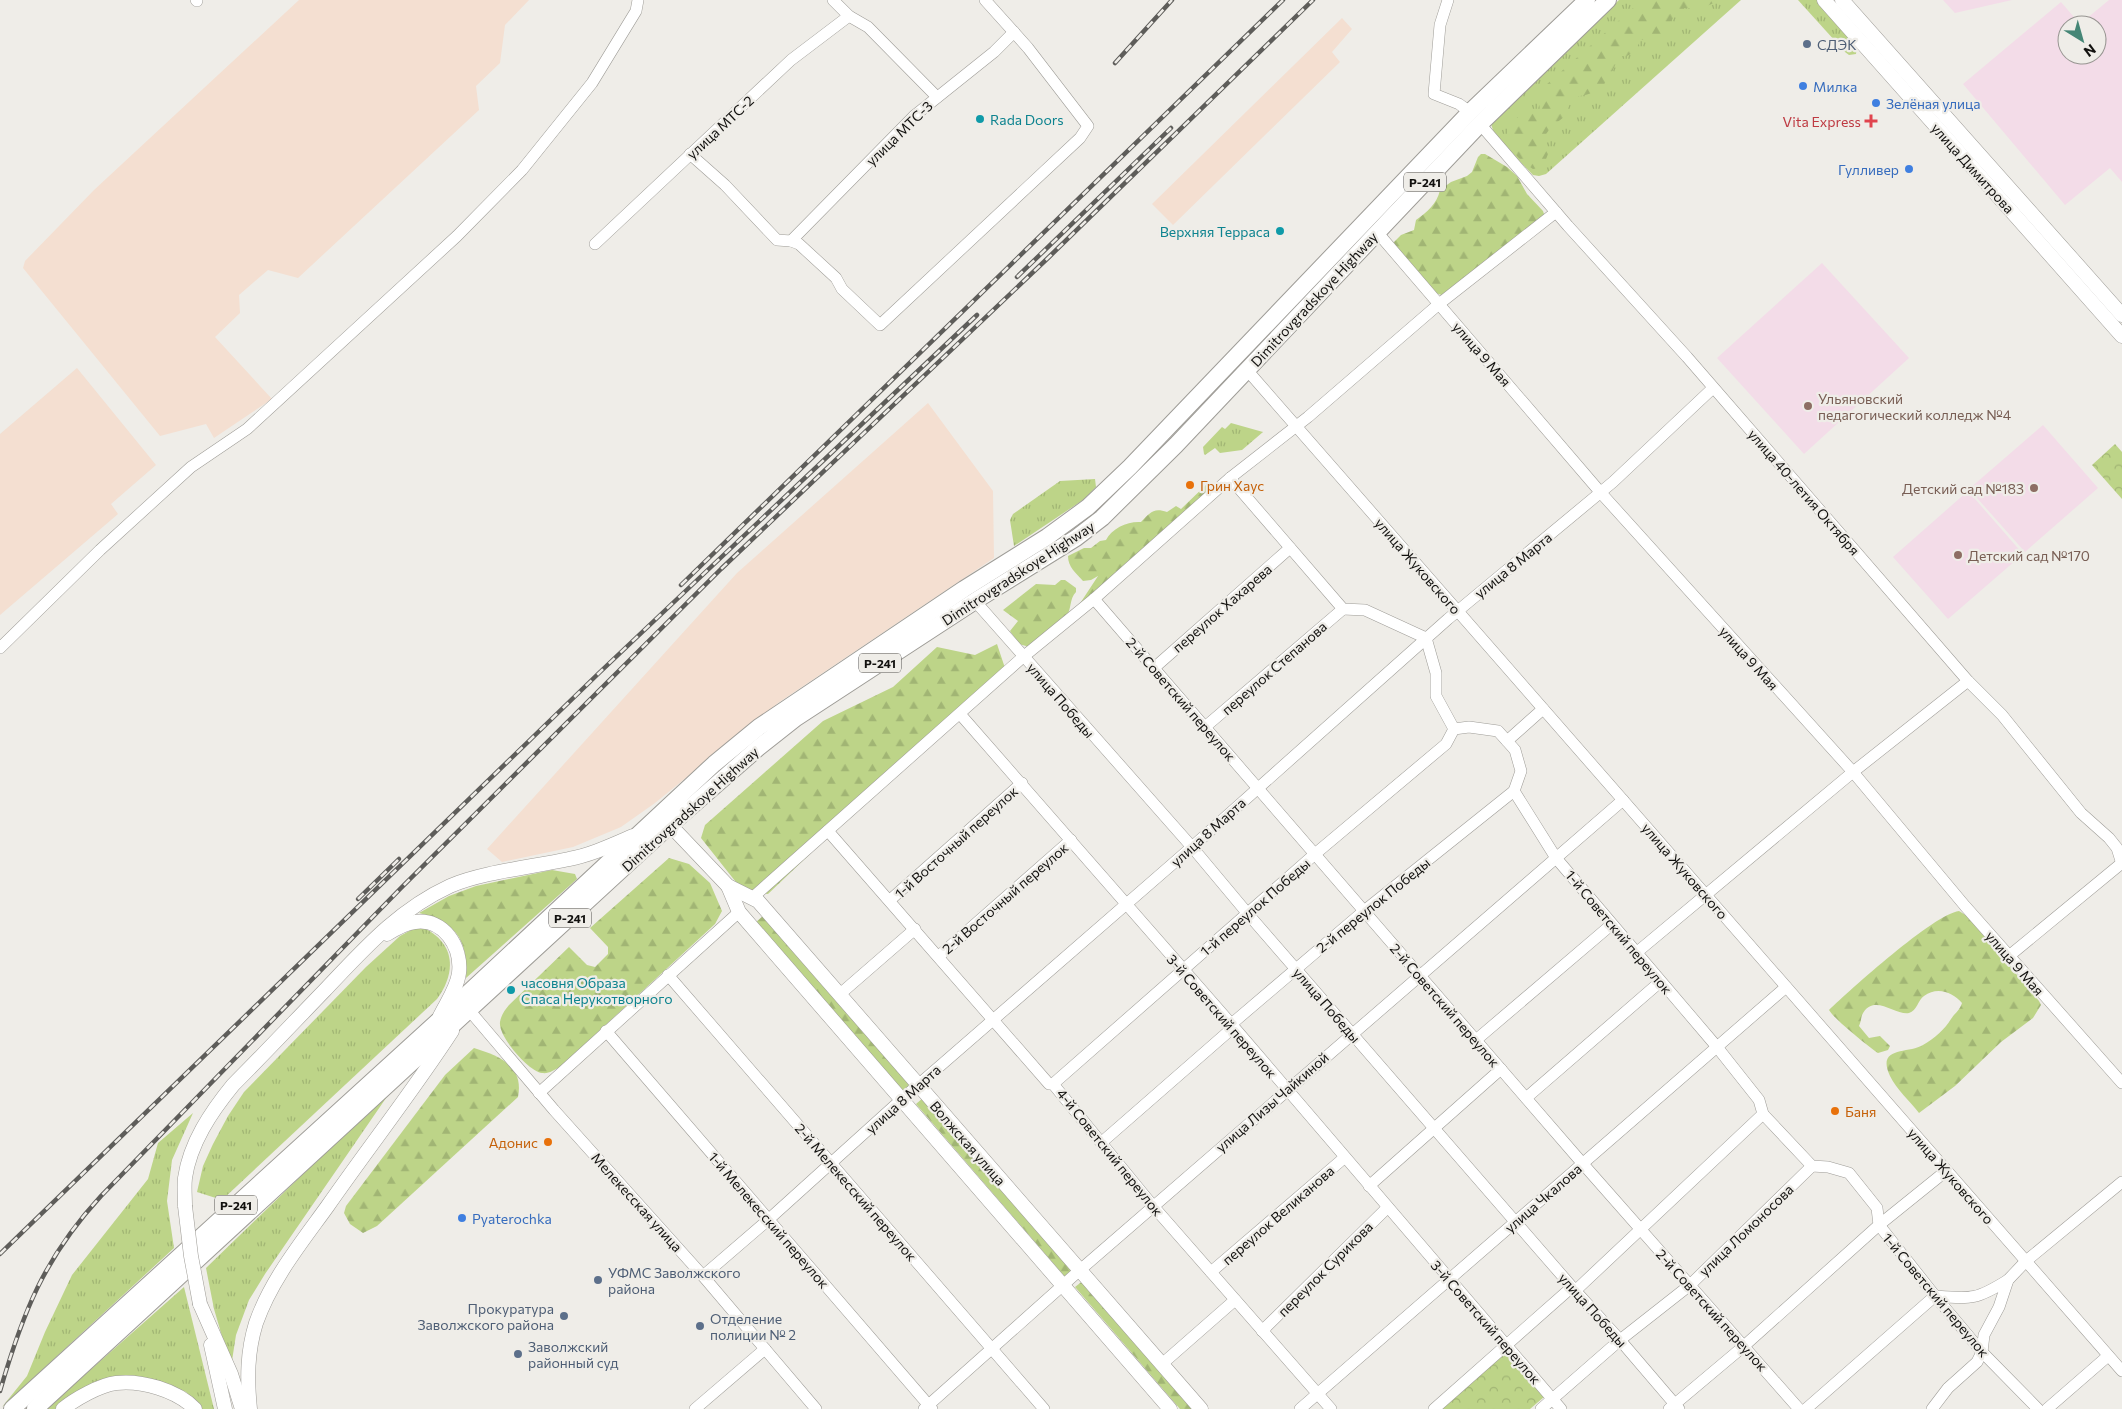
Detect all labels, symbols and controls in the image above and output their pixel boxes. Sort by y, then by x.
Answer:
north arrow [2057,15,2107,65]
place label: СДЭК [1817,36,1857,53]
marker: СДЭК [1801,38,1813,50]
text: N [2081,41,2099,61]
place label: Милка [1813,78,1857,95]
marker: Милка [1797,80,1809,92]
street label: улица МТС-2 [683,91,757,162]
place label: Зелёная улица [1886,95,1980,112]
street label: улица МТС-3 [862,97,936,169]
marker: Зелёная улица [1870,97,1882,109]
place label: Rada Doors [990,111,1064,128]
marker: Rada Doors [974,113,986,125]
place label: Vita Express [1783,113,1861,130]
marker: Vita Express [1865,115,1877,127]
street label: улица Димитрова [1928,119,2018,217]
place label: Гулливер [1838,161,1899,178]
marker: Гулливер [1903,163,1915,175]
road number: Р-241 [1404,172,1446,192]
place label: Верхняя Терраса [1160,223,1270,240]
marker: Верхняя Терраса [1274,225,1286,237]
street label: Dimitrovgradskoye Highway [1247,228,1381,370]
street label: улица 9 Мая [1449,318,1515,390]
place label: Ульяновский педагогический колледж №4 [1818,390,2012,423]
marker: Ульяновский педагогический колледж №4 [1802,400,1814,412]
street label: улица 40-летия Октября [1745,425,1863,559]
place label: Грин Хаус [1200,477,1264,494]
marker: Грин Хаус [1184,479,1196,491]
place label: Детский сад №183 [1902,480,2024,497]
marker: Детский сад №183 [2028,482,2040,494]
street label: улица Жуковского [1372,514,1464,618]
street label: Dimitrovgradskoye Highway [939,517,1097,629]
street label: улица 8 Марта [1471,529,1555,601]
place label: Детский сад №170 [1968,547,2090,564]
marker: Детский сад №170 [1952,549,1964,561]
street label: переулок Хахарева [1169,560,1275,656]
street label: переулок Степанова [1218,618,1330,718]
street label: улица 9 Мая [1716,623,1782,693]
street label: 2-й Советский переулок [1123,634,1240,765]
road number: Р-241 [859,654,901,672]
street label: улица Победы [1024,659,1098,741]
street label: Dimitrovgradskoye Highway [618,743,762,875]
street label: 1-й Восточный переулок [891,782,1021,902]
street label: улица 8 Марта [1167,794,1249,870]
street label: улица Жуковского [1639,819,1731,923]
street label: 2-й Восточный переулок [939,838,1072,957]
street label: 2-й переулок Победы [1313,854,1433,956]
street label: 1-й переулок Победы [1197,855,1313,959]
street label: 1-й Советский переулок [1562,867,1676,998]
road number: Р-241 [549,908,591,928]
street label: улица 9 Мая [1982,927,2048,999]
street label: 2-й Советский переулок [1387,940,1504,1071]
street label: 3-й Советский переулок [1164,951,1281,1082]
street label: улица Победы [1290,964,1364,1046]
place label: часовня Образа Спаса Нерукотворного [521,974,673,1007]
marker: часовня Образа Спаса Нерукотворного [505,984,517,996]
street label: улица Лизы Чайкиной [1212,1048,1332,1156]
street label: улица 8 Марта [862,1061,944,1137]
street label: 4-й Советский переулок [1053,1085,1167,1219]
street label: Волжская улица [927,1097,1009,1189]
place label: Баня [1845,1103,1876,1120]
marker: Баня [1829,1105,1841,1117]
street label: 2-й Мелекесский переулок [792,1120,921,1265]
street label: улица Жуковского [1905,1124,1997,1228]
place label: Адонис [489,1134,538,1151]
marker: Адонис [542,1136,554,1148]
street label: 1-й Мелекесский переулок [705,1148,833,1292]
street label: Мелекесская улица [588,1149,686,1255]
street label: улица Чкалова [1501,1160,1585,1236]
street label: переулок Великанова [1219,1162,1337,1268]
street label: улица Ломоносова [1695,1181,1797,1279]
road number: Р-241 [215,1196,257,1214]
place label: Pyaterochka [472,1210,552,1227]
marker: Pyaterochka [456,1212,468,1224]
street label: переулок Сурикова [1274,1218,1376,1320]
street label: 1-й Советский переулок [1879,1230,1993,1361]
street label: 2-й Советский переулок [1653,1245,1772,1375]
street label: 3-й Советский переулок [1428,1257,1545,1388]
place label: УФМС Заволжского района [608,1264,741,1297]
street label: улица Победы [1555,1269,1631,1351]
marker: УФМС Заволжского района [592,1274,604,1286]
place label: Прокуратура Заволжского района [418,1300,554,1333]
marker: Прокуратура Заволжского района [558,1310,570,1322]
place label: Отделение полиции № 2 [710,1310,796,1343]
marker: Отделение полиции № 2 [694,1320,706,1332]
place label: Заволжский районный суд [528,1338,619,1371]
marker: Заволжский районный суд [512,1348,524,1360]

